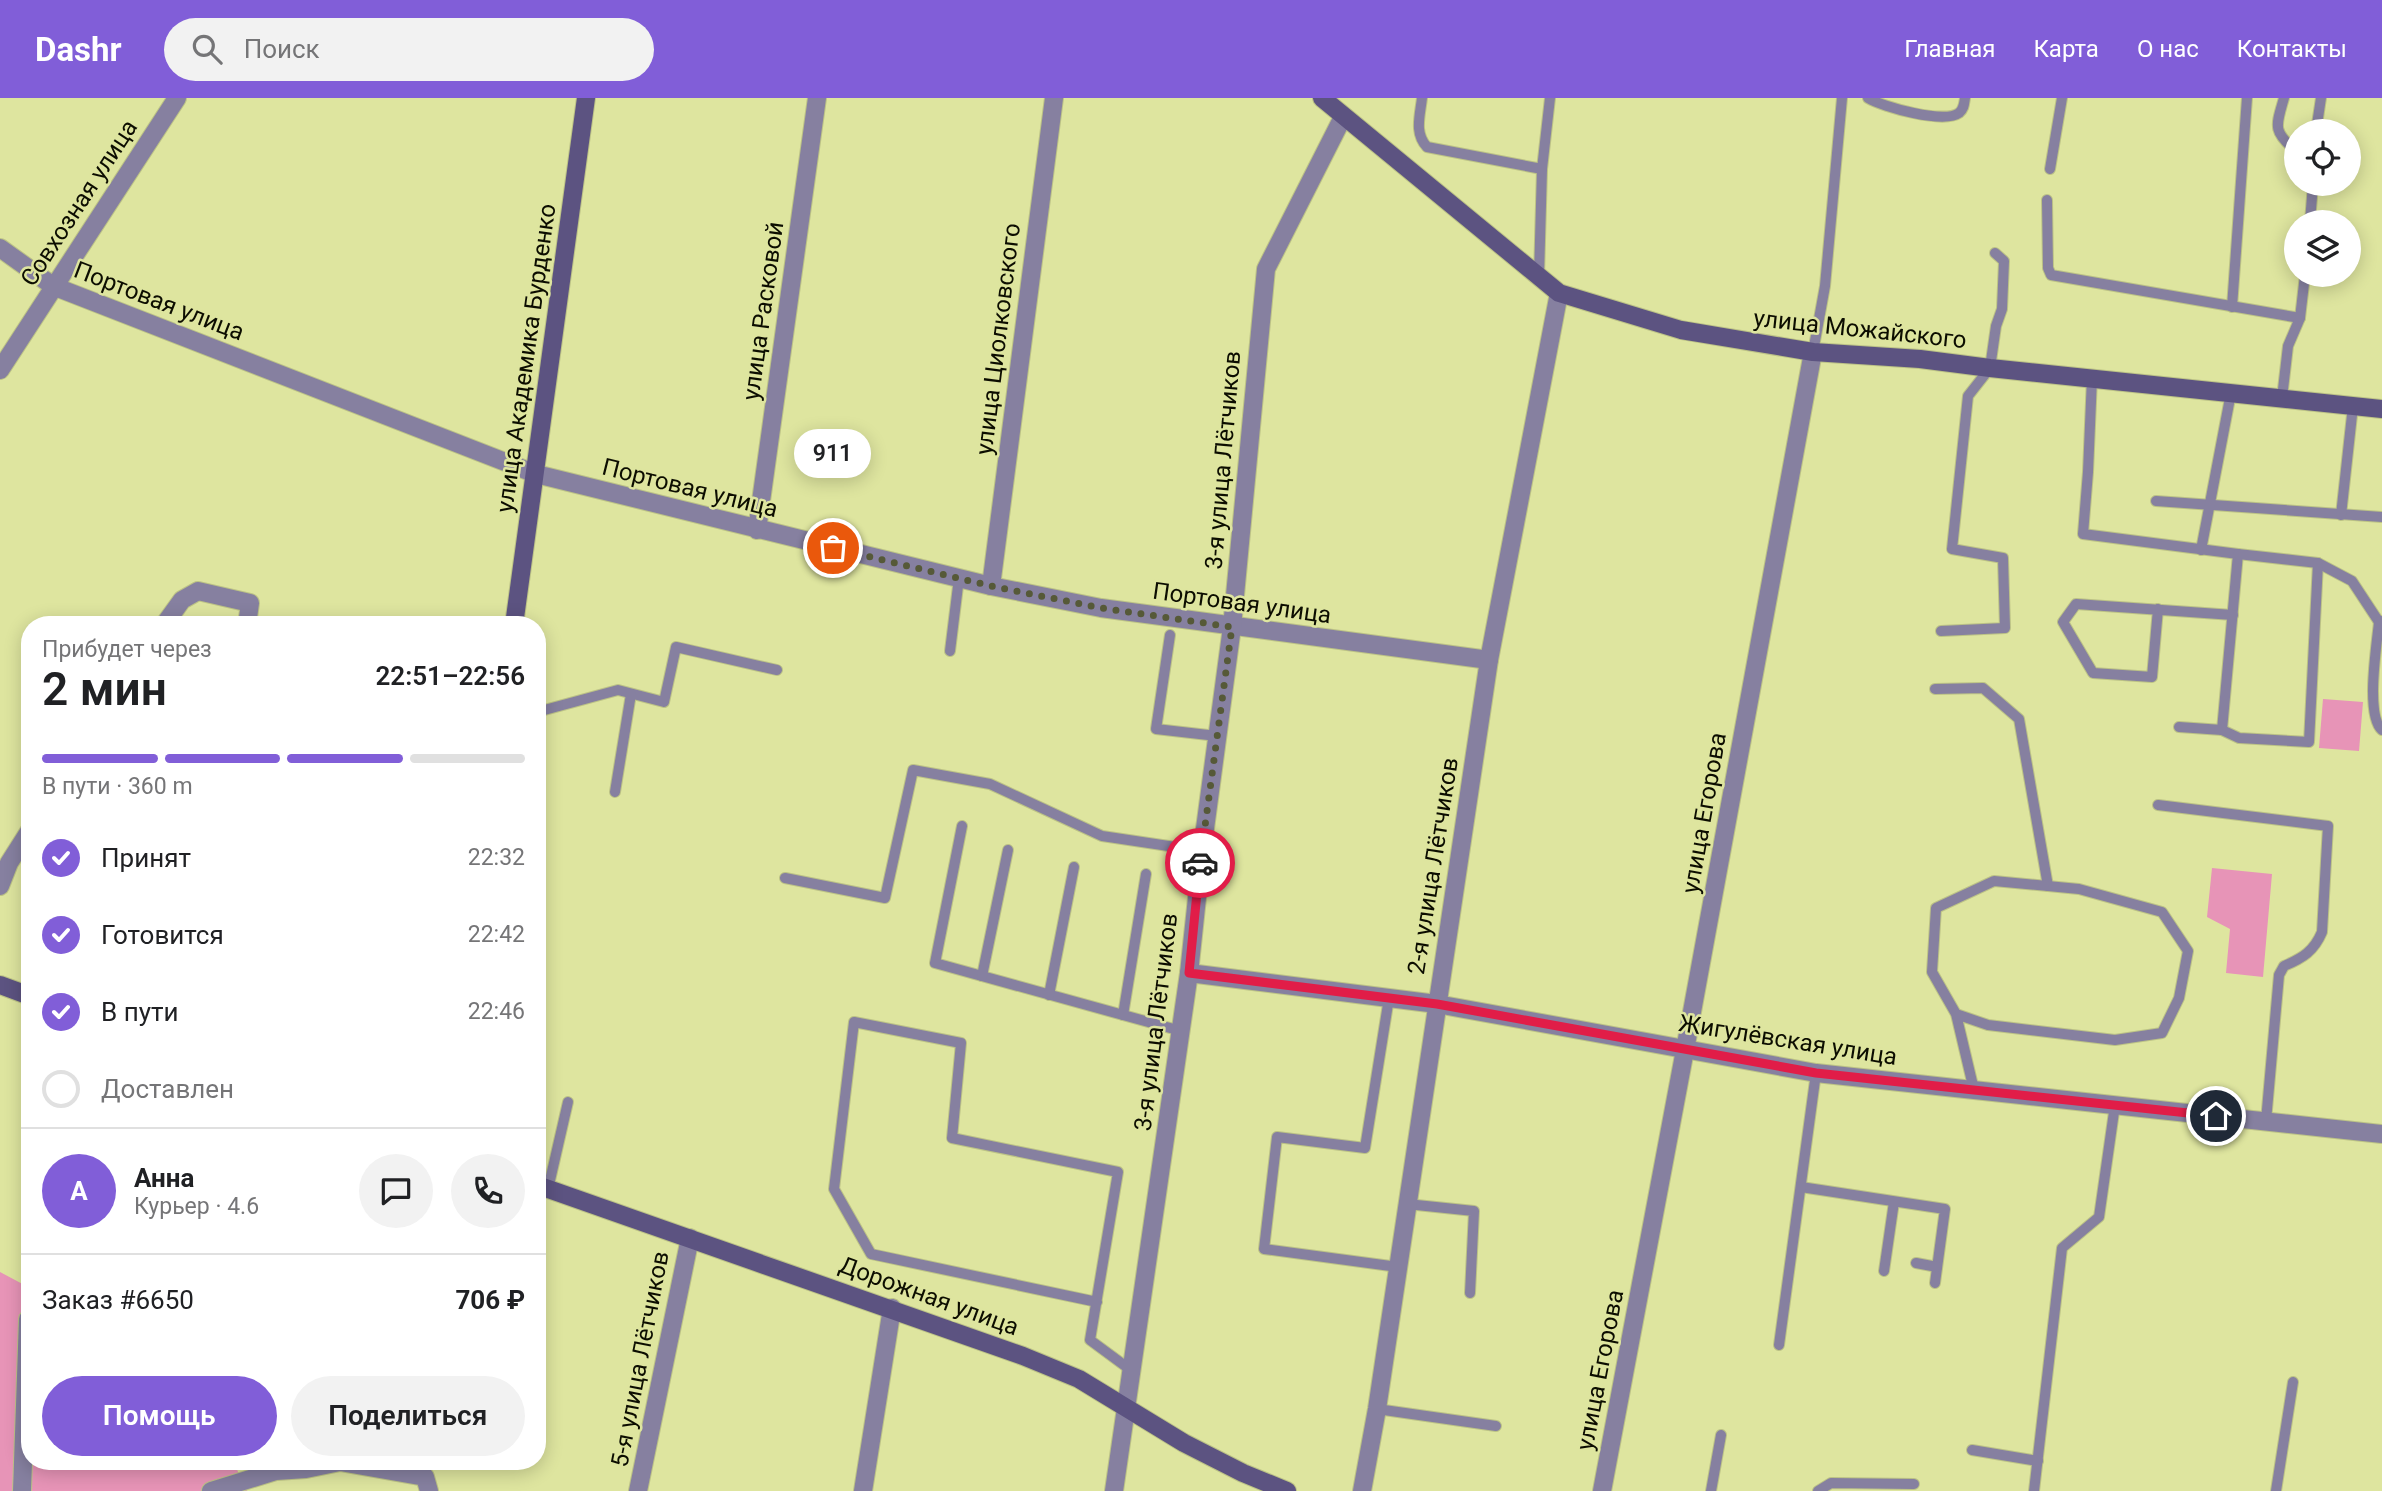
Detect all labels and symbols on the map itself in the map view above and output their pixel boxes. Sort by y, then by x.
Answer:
street label: Совхозная улица [15,115,143,291]
street label: улица Академика Бурденко [490,202,562,514]
street label: улица Расковой [737,220,789,402]
street label: улица Циолковского [970,222,1026,456]
street label: Портовая улица [70,256,248,346]
street label: улица Можайского [1752,304,1968,354]
street label: 3-я улица Лётчиков [1199,350,1247,570]
callout: 911 [794,429,872,478]
street label: Портовая улица [599,453,781,523]
pin [803,518,863,578]
street label: Портовая улица [1151,577,1333,629]
street label: улица Егорова [1676,730,1732,896]
street label: 2-я улица Лётчиков [1402,756,1464,976]
courier [1165,828,1235,898]
street label: 3-я улица Лётчиков [1129,911,1183,1133]
street label: Жигулёвская улица [1677,1009,1899,1071]
pin [2186,1086,2246,1146]
street label: 5-я улица Лётчиков [605,1249,675,1469]
street label: Дорожная улица [835,1251,1023,1341]
street label: улица Егорова [1571,1287,1629,1453]

